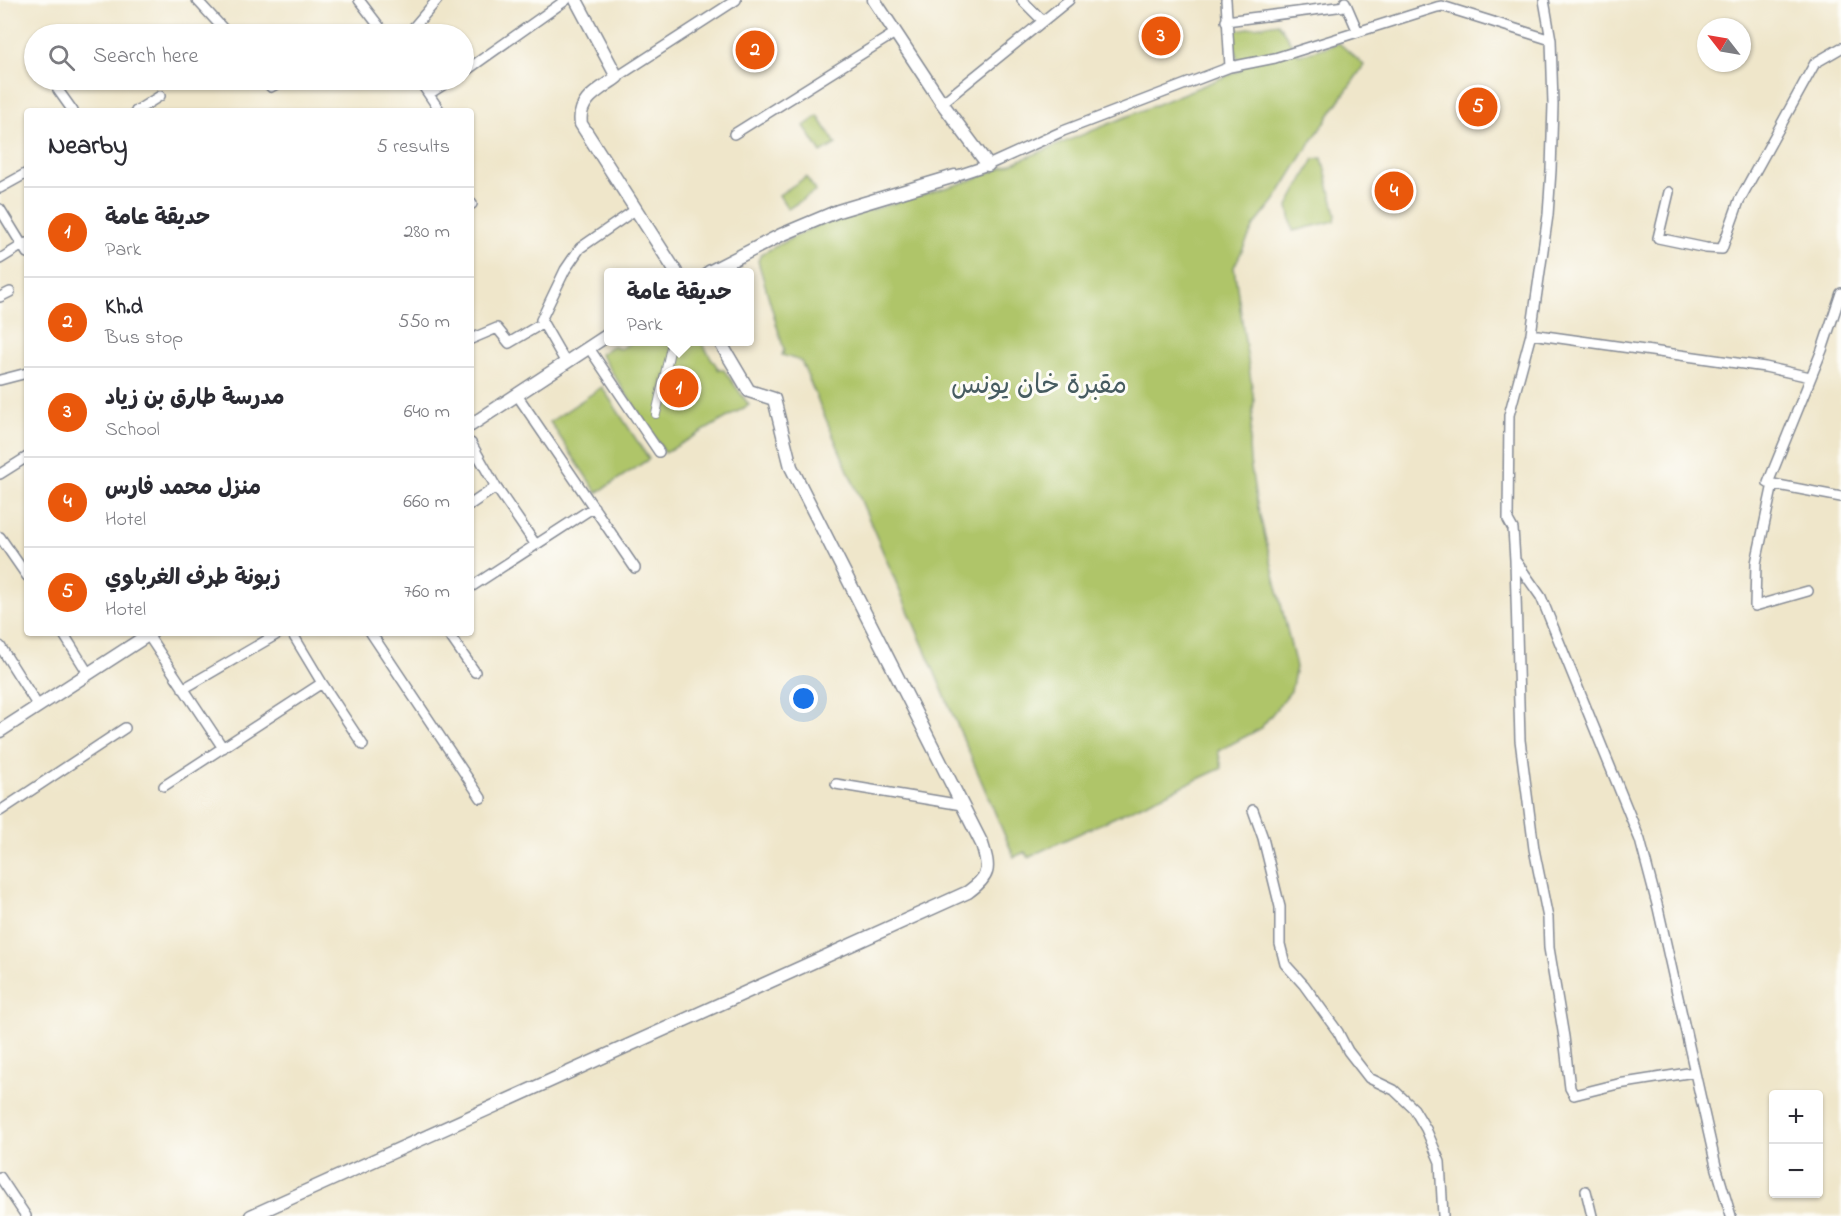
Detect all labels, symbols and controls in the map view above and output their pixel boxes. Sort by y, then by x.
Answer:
pin: 3 [1142,14,1180,58]
north arrow [1697,18,1751,72]
search box [24,24,474,90]
pin: 2 [736,28,774,72]
icon: search [45,41,78,74]
text: Search here [93,41,198,73]
pin: 5 [1458,84,1498,130]
text: Nearby [48,128,127,166]
text: 5 results [377,133,450,162]
pin: 4 [1374,168,1414,213]
text: حديقة عامة [105,203,210,235]
text: 1 [64,218,71,247]
text: 280 m [403,218,450,247]
text: Park [105,236,141,265]
popup [604,268,754,346]
text: حديقة عامة [626,278,732,310]
text: Kh.d [105,292,143,324]
text: 2 [63,308,72,337]
text: 550 m [398,308,450,337]
text: Park [626,311,663,340]
text: Bus stop [105,324,183,353]
pin: 1 [660,366,698,410]
park label: مقبرة خان يونس [951,367,1127,406]
text: مدرسة طارق بن زياد [105,383,285,415]
text: 3 [63,398,72,427]
text: 640 m [404,398,450,427]
text: School [105,416,160,445]
text: منزل محمد فارس [105,473,261,505]
text: 4 [63,488,72,517]
text: 660 m [403,488,450,517]
text: Hotel [105,506,146,535]
text: زبونة طرف الغرباوي [105,563,281,595]
text: 5 [62,578,73,607]
text: 760 m [404,578,450,607]
text: Hotel [105,596,146,625]
your location [789,684,818,713]
map controls [1769,1090,1823,1198]
button: + [1769,1090,1823,1144]
button: − [1769,1144,1823,1198]

